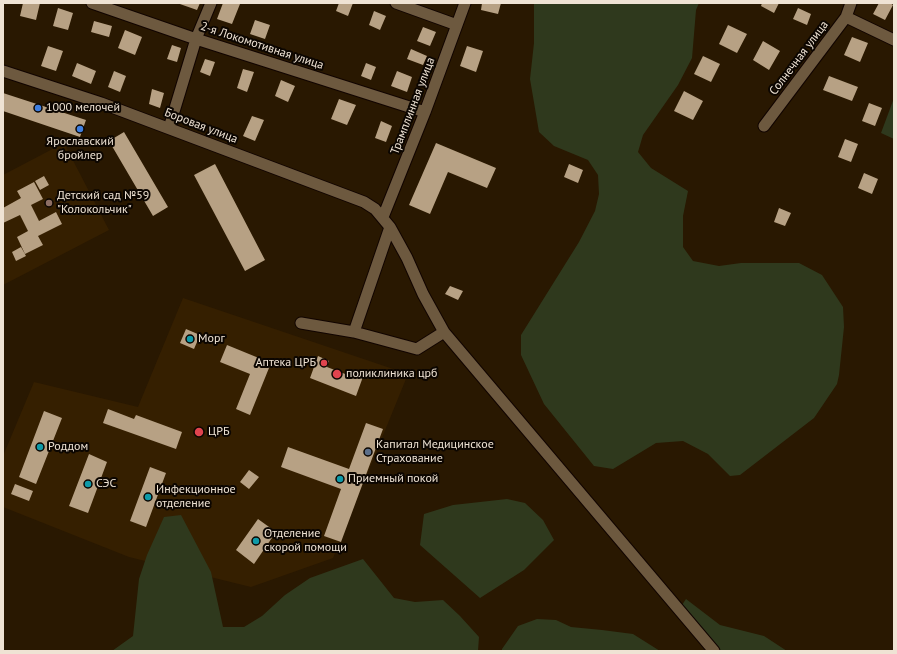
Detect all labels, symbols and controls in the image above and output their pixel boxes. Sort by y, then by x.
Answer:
street label: Солнечная улица [766,18,832,98]
street label: 2-я Локомотивная улица [198,19,326,73]
street label: Трамплинная улица [388,55,438,157]
place label: 1000 мелочей [46,101,120,115]
marker: 1000 мелочей [33,103,43,113]
street label: Боровая улица [162,105,240,147]
marker: Ярославский бройлер [75,124,85,134]
place label: Ярославский бройлер [46,135,114,163]
place label: Детский сад №59 "Колокольчик" [57,189,149,217]
marker: Детский сад №59 "Колокольчик" [44,198,54,208]
place label: Морг [198,332,225,346]
marker: Морг [185,334,195,344]
place label: Аптека ЦРБ [255,356,316,370]
marker: Аптека ЦРБ [319,358,329,368]
place label: поликлиника црб [346,367,437,381]
marker: поликлиника црб [331,368,343,380]
place label: ЦРБ [208,425,230,439]
marker: ЦРБ [193,426,205,438]
place label: Капитал Медицинское Страхование [376,438,494,466]
place label: Роддом [48,440,88,454]
marker: Роддом [35,442,45,452]
marker: Капитал Медицинское Страхование [363,447,373,457]
place label: Приемный покой [348,472,438,486]
marker: Приемный покой [335,474,345,484]
place label: СЭС [96,477,116,491]
marker: СЭС [83,479,93,489]
place label: Инфекционное отделение [156,483,236,511]
marker: Инфекционное отделение [143,492,153,502]
place label: Отделение скорой помощи [264,527,347,555]
marker: Отделение скорой помощи [251,536,261,546]

